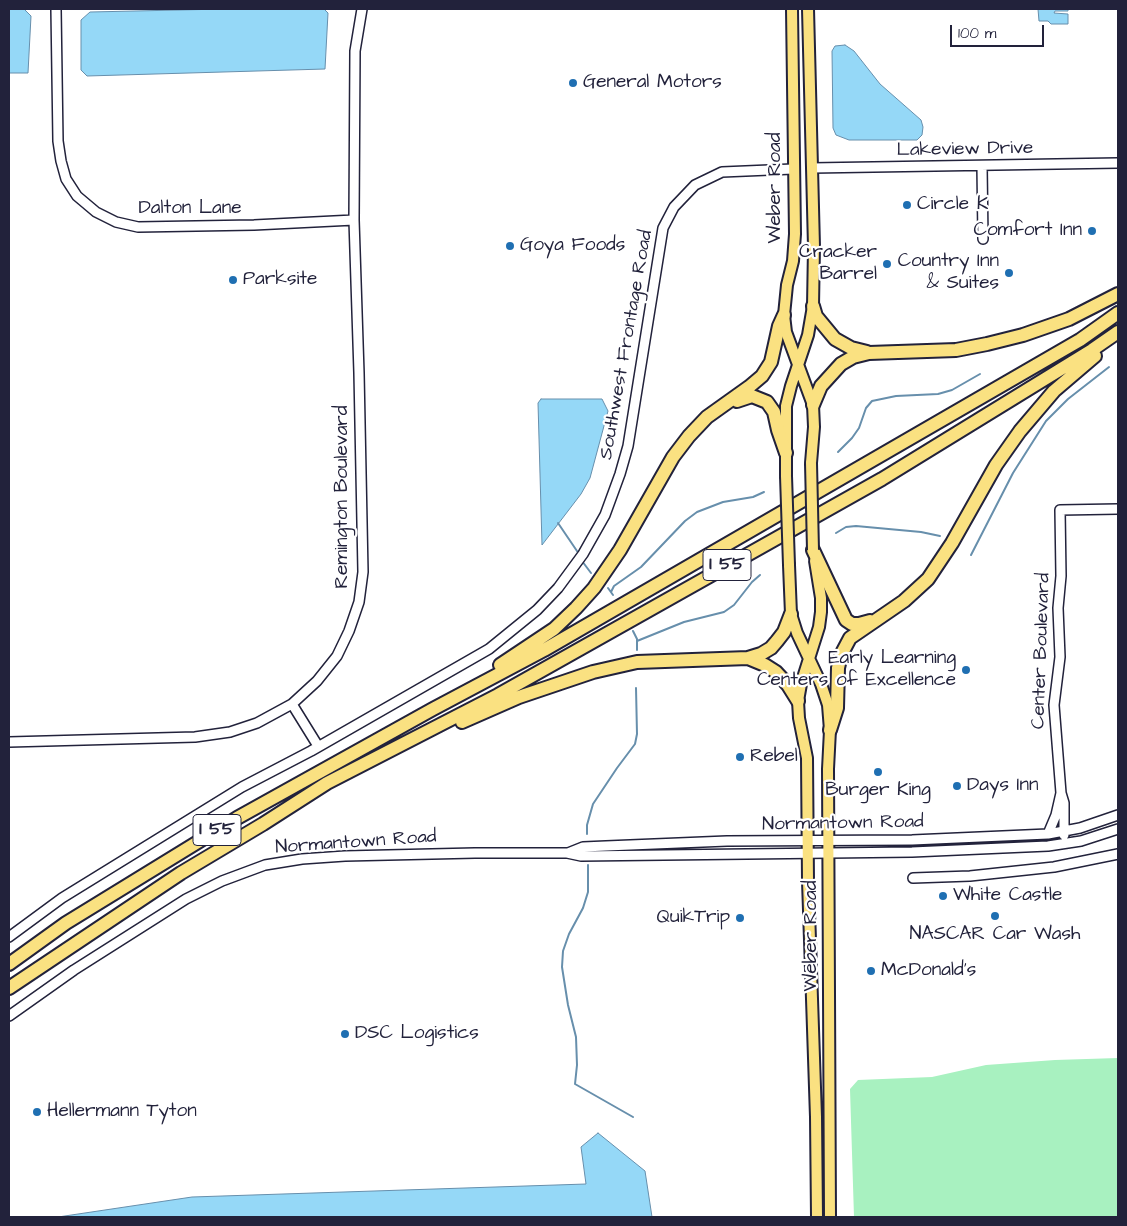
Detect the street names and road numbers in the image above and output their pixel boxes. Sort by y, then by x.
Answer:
street label: Weber Road [765,133,787,243]
street label: Lakeview Drive [897,137,1033,163]
street label: Dalton Lane [138,198,242,220]
street label: Southwest Frontage Road [596,228,658,462]
street label: Remington Boulevard [332,405,354,589]
road number: I 55 [703,550,751,580]
street label: Center Boulevard [1028,573,1056,729]
street label: Normantown Road [762,811,924,837]
road number: I 55 [193,814,241,846]
street label: Normantown Road [275,826,437,860]
street label: Weber Road [801,881,823,991]

